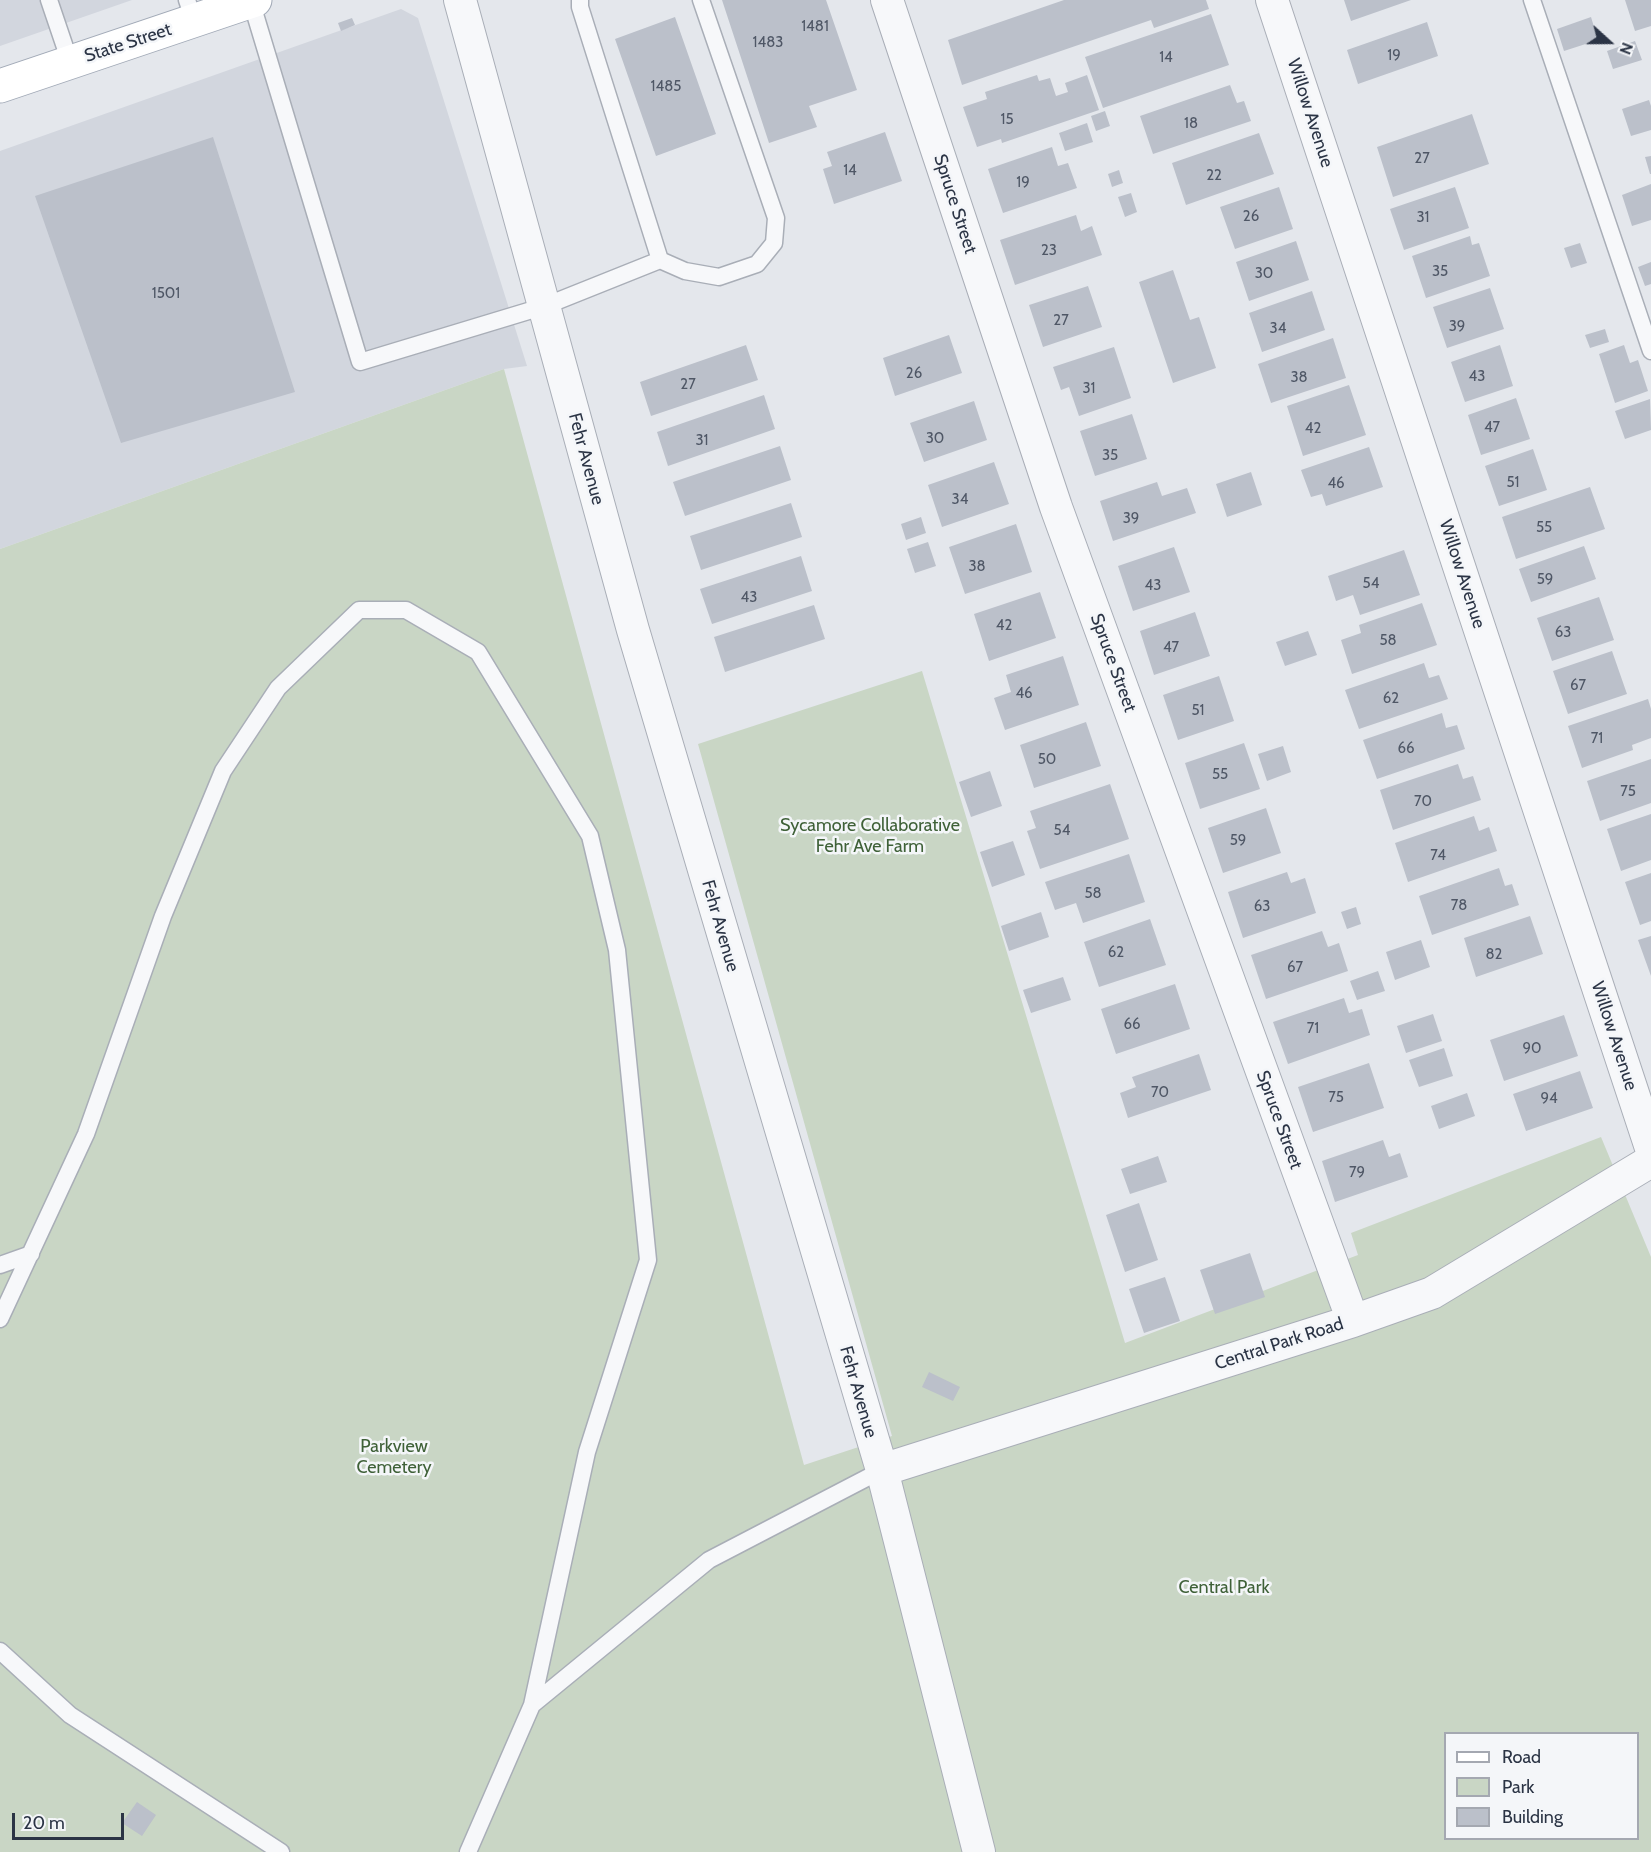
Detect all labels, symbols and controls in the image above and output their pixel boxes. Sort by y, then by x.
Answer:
north arrow [1579,12,1639,72]
house number: 1481 [801,18,829,36]
street label: State Street [82,19,174,67]
house number: 1483 [753,34,783,52]
text: N [1615,40,1637,57]
house number: 19 [1387,47,1401,65]
house number: 14 [1159,49,1173,67]
street label: Willow Avenue [1282,56,1338,170]
house number: 1485 [651,78,681,96]
house number: 15 [1000,111,1014,129]
house number: 18 [1184,115,1198,133]
house number: 27 [1414,150,1430,168]
street label: Spruce Street [929,152,981,256]
house number: 14 [843,162,857,180]
house number: 22 [1206,167,1222,185]
house number: 19 [1016,174,1030,192]
house number: 26 [1243,208,1259,226]
house number: 31 [1416,209,1430,227]
house number: 23 [1041,242,1057,260]
house number: 35 [1432,263,1448,281]
house number: 30 [1255,265,1273,283]
house number: 1501 [152,285,180,303]
house number: 27 [1053,312,1069,330]
house number: 39 [1449,318,1465,336]
house number: 34 [1270,320,1286,338]
house number: 26 [906,365,922,383]
house number: 43 [1469,368,1485,386]
house number: 38 [1290,369,1308,387]
house number: 27 [680,376,696,394]
house number: 31 [1082,380,1096,398]
street label: Fehr Avenue [563,411,609,507]
house number: 47 [1484,419,1500,437]
house number: 42 [1305,420,1321,438]
house number: 30 [926,430,944,448]
house number: 31 [695,432,709,450]
house number: 35 [1102,447,1118,465]
house number: 51 [1506,474,1520,492]
house number: 46 [1327,475,1345,493]
house number: 34 [952,491,968,509]
house number: 39 [1123,510,1139,528]
street label: Willow Avenue [1434,517,1490,631]
house number: 55 [1536,519,1552,537]
house number: 38 [968,558,986,576]
house number: 59 [1537,571,1553,589]
house number: 54 [1363,575,1379,593]
house number: 43 [1145,577,1161,595]
house number: 43 [741,589,757,607]
street label: Spruce Street [1085,611,1141,715]
house number: 42 [996,617,1012,635]
house number: 63 [1555,624,1571,642]
house number: 58 [1379,632,1397,650]
house number: 47 [1163,639,1179,657]
house number: 67 [1570,677,1586,695]
house number: 46 [1015,685,1033,703]
house number: 62 [1383,690,1399,708]
house number: 51 [1191,702,1205,720]
house number: 71 [1591,730,1603,748]
house number: 66 [1397,740,1415,758]
house number: 50 [1038,751,1056,769]
house number: 55 [1212,766,1228,784]
house number: 75 [1620,783,1636,801]
house number: 70 [1414,793,1432,811]
park label: Sycamore Collaborative Fehr Ave Farm [780,815,960,858]
house number: 54 [1054,822,1070,840]
house number: 59 [1230,832,1246,850]
house number: 74 [1430,847,1446,865]
street label: Fehr Avenue [697,878,743,974]
house number: 58 [1084,885,1102,903]
house number: 78 [1451,897,1467,915]
house number: 63 [1254,898,1270,916]
house number: 62 [1108,944,1124,962]
house number: 82 [1486,946,1502,964]
house number: 67 [1287,959,1303,977]
street label: Willow Avenue [1586,979,1642,1093]
house number: 66 [1123,1016,1141,1034]
house number: 71 [1307,1020,1319,1038]
house number: 90 [1523,1040,1541,1058]
street label: Spruce Street [1251,1068,1307,1172]
house number: 70 [1151,1084,1169,1102]
house number: 75 [1328,1089,1344,1107]
house number: 94 [1540,1090,1558,1108]
house number: 79 [1349,1164,1365,1182]
street label: Central Park Road [1212,1313,1346,1375]
street label: Fehr Avenue [835,1344,881,1440]
park label: Parkview Cemetery [356,1436,432,1478]
park label: Central Park [1179,1577,1269,1599]
legend [1444,1732,1639,1840]
text: Road [1502,1746,1541,1768]
text: Park [1502,1776,1534,1798]
scale bar [15,1801,128,1839]
text: Building [1502,1806,1563,1828]
text: 20 m [23,1812,65,1834]

